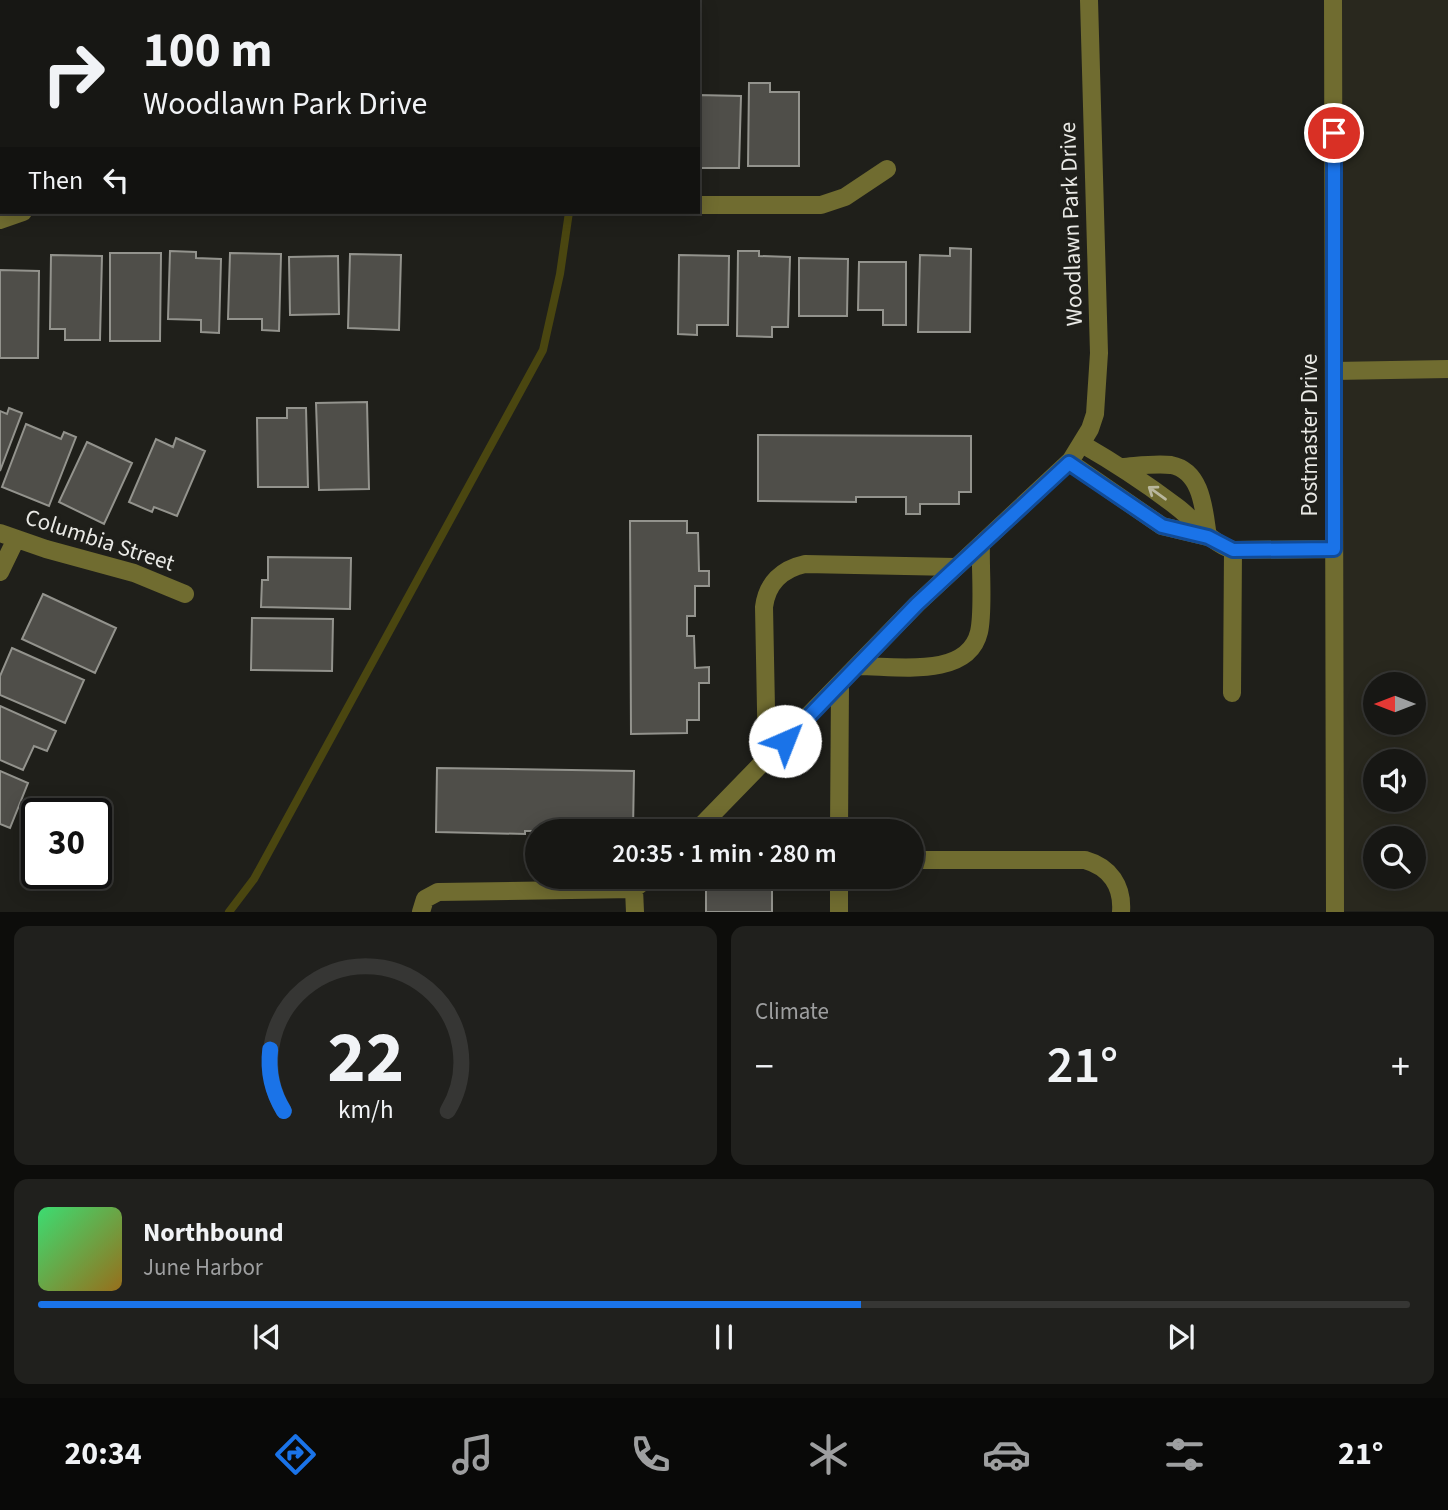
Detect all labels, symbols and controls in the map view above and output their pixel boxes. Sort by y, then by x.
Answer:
text: 100 m [143,16,272,86]
icon: right [28,28,119,119]
text: Woodlawn Park Drive [143,81,427,127]
pin [1304,103,1364,163]
icon: arrive [1315,114,1353,152]
street label: Woodlawn Park Drive [1051,121,1091,327]
icon: left [97,161,135,199]
text: Then [28,162,83,199]
street label: Postmaster Drive [1293,354,1326,516]
one-way arrow [1148,486,1167,500]
street label: Columbia Street [21,500,179,580]
north arrow [1363,672,1426,735]
map controls [1363,672,1426,889]
position arrow [748,704,822,778]
button: sound [1363,749,1426,812]
speed limit sign: 30 [21,798,112,889]
button: search [1363,826,1426,889]
text: 20:35 · 1 min · 280 m [612,835,837,872]
text: Climate [755,995,829,1028]
text: 22 [327,1007,404,1111]
text: 21° [1047,1029,1118,1103]
text: − [755,1040,774,1094]
text: + [1391,1040,1410,1094]
text: km/h [338,1092,393,1128]
text: Northbound [143,1214,284,1251]
text: June Harbor [143,1251,263,1284]
icon: previous [248,1318,286,1356]
icon: pause [705,1318,743,1356]
icon: next [1162,1318,1200,1356]
icon: directions [271,1430,320,1479]
icon: music [448,1430,497,1479]
icon: phone [626,1430,675,1479]
icon: climate [804,1430,853,1479]
icon: car [982,1430,1031,1479]
icon: filters [1160,1430,1209,1479]
text: 20:34 [64,1431,142,1477]
text: 21° [1338,1431,1383,1477]

